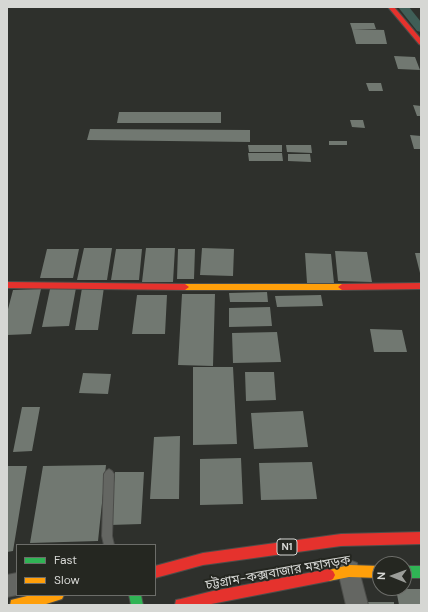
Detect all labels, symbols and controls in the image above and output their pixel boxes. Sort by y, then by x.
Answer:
road number: N1 [277,539,297,555]
legend [16,544,156,596]
text: Fast [54,552,77,568]
street label: চট্টগ্রাম-কক্সবাজার মহাসড়ক [204,553,352,593]
north arrow [372,556,412,596]
text: Slow [54,572,80,588]
text: N [374,572,388,580]

